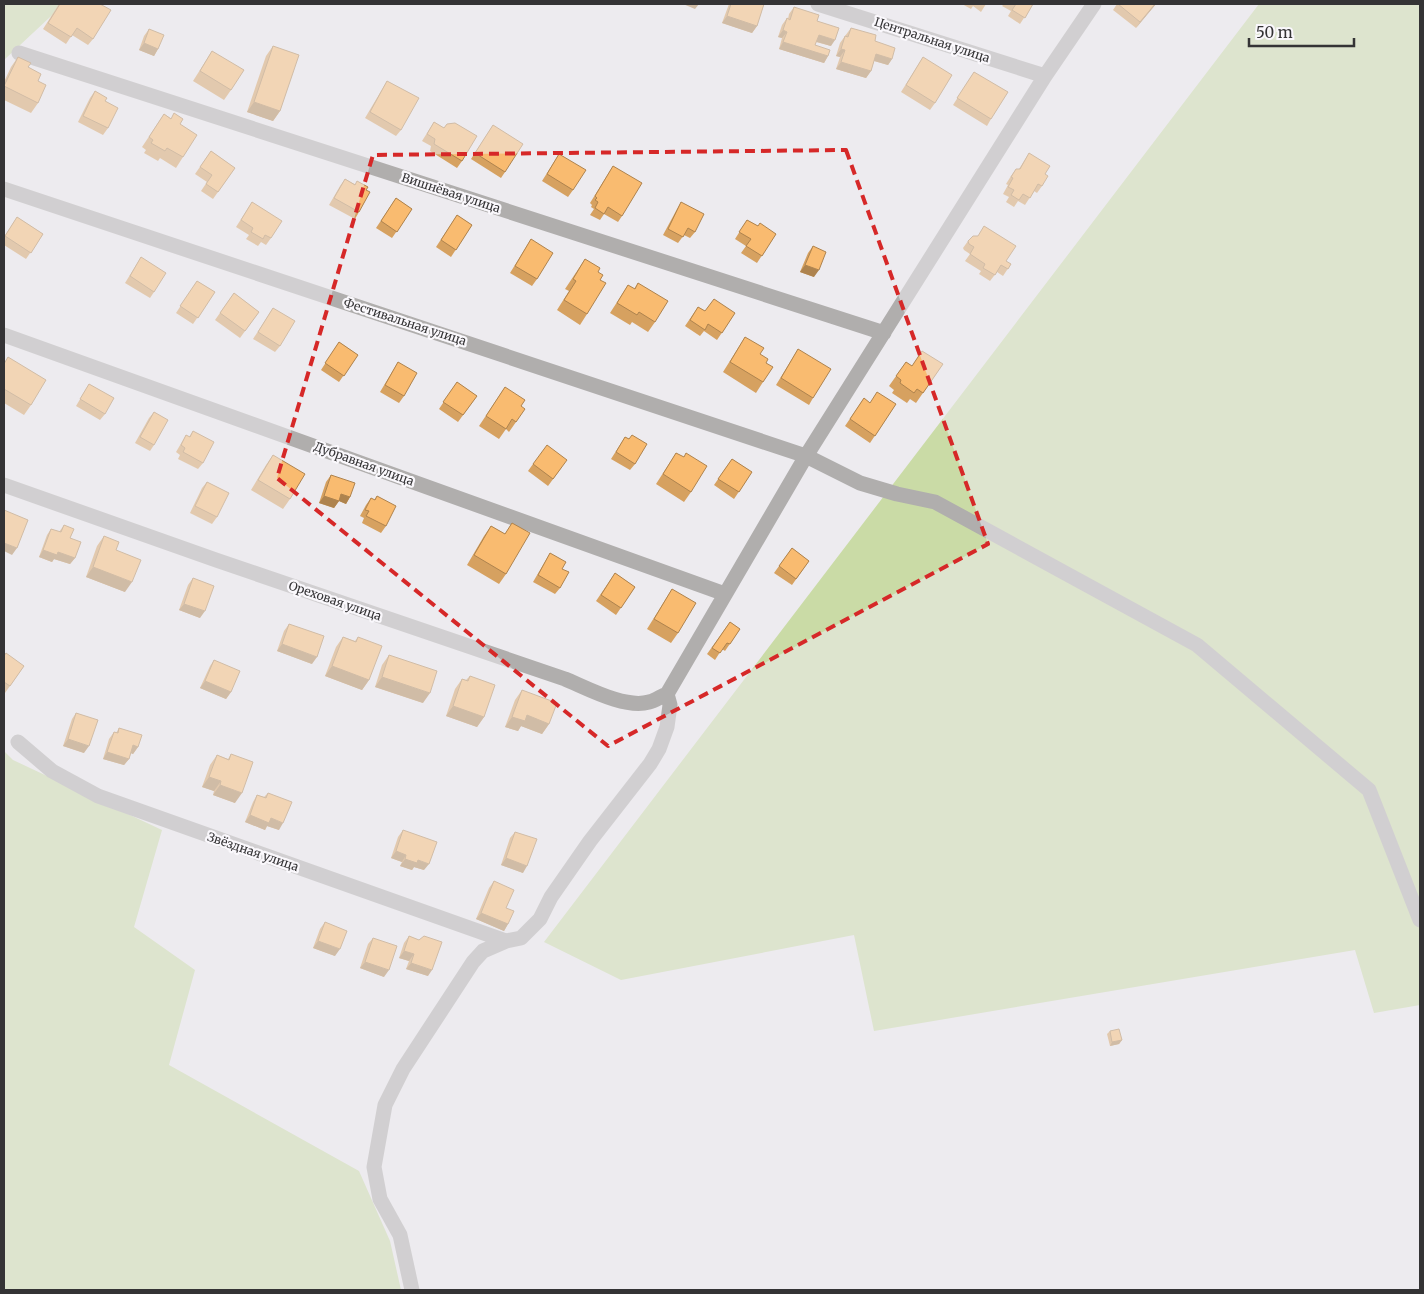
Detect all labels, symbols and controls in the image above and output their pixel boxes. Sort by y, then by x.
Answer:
street label: Центральная улица [873,14,992,65]
scale bar [1249,15,1354,47]
text: 50 m [1256,23,1293,42]
street label: Вишнёвая улица [400,169,503,216]
street label: Фестивальная улица [342,295,469,349]
street label: Дубравная улица [312,439,417,489]
street label: Ореховая улица [287,578,384,624]
street label: Звёздная улица [206,829,301,874]

